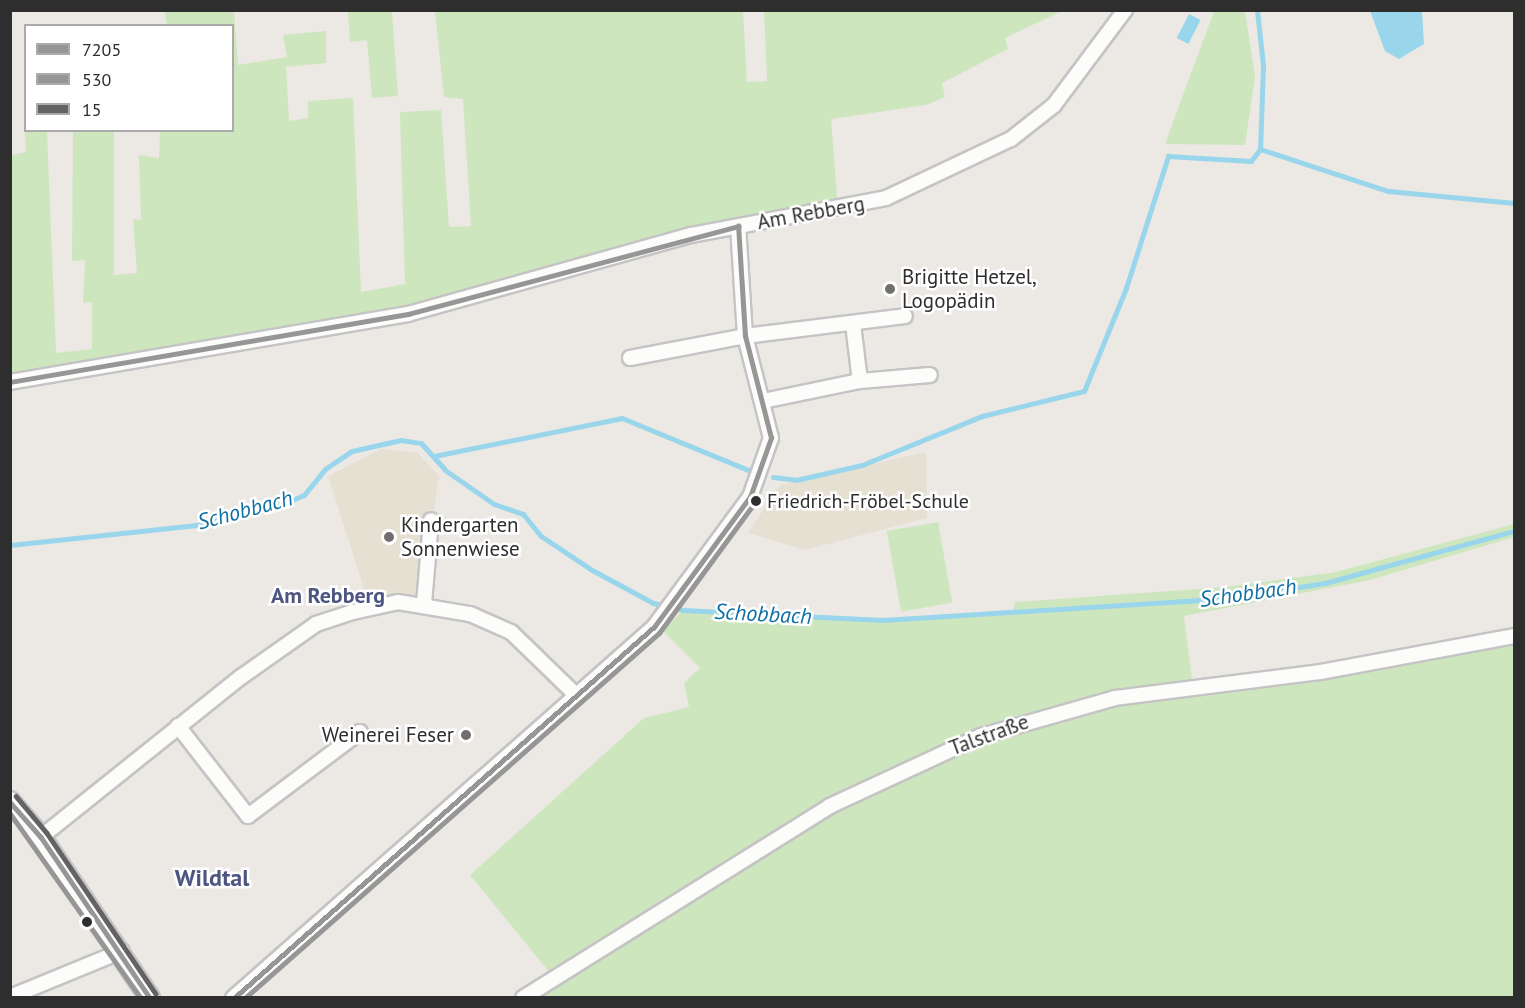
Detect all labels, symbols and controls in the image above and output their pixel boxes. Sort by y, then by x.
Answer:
legend [24,24,234,132]
text: 7205 [82,38,121,61]
text: 530 [82,68,111,91]
text: 15 [82,98,102,121]
street label: Am Rebberg [755,191,867,235]
place label: Brigitte Hetzel, Logopädin [902,264,1037,314]
marker: Brigitte Hetzel, Logopädin [883,282,897,296]
water label: Schobbach [195,485,295,535]
place label: Friedrich-Fröbel-Schule [767,489,969,513]
marker: Friedrich-Fröbel-Schule [750,495,762,507]
place label: Kindergarten Sonnenwiese [401,512,520,562]
marker: Kindergarten Sonnenwiese [382,530,396,544]
water label: Schobbach [1198,573,1298,613]
district label: Am Rebberg [271,583,385,609]
water label: Schobbach [714,598,812,630]
street label: Talstraße [946,709,1032,761]
place label: Weinerei Feser [322,722,454,748]
marker: Weinerei Feser [459,728,473,742]
district label: Wildtal [175,864,249,892]
unlabelled marker [81,916,93,928]

